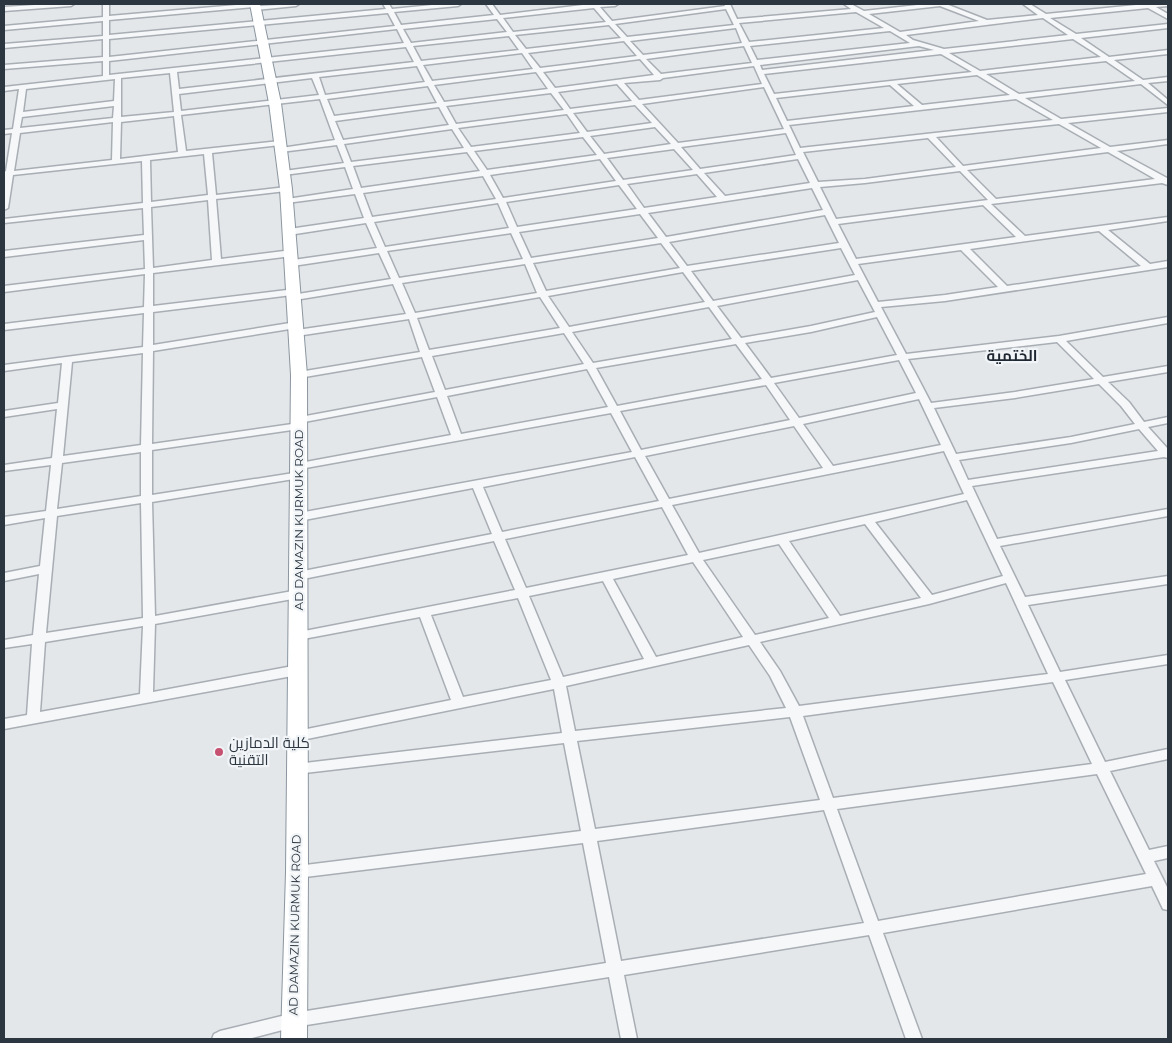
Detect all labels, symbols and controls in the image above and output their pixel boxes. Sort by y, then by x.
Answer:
district label: الختمية [986,346,1038,365]
street label: AD DAMAZIN KURMUK ROAD [291,430,306,610]
place label: كلية الدمازين التقنية [229,733,310,769]
marker: كلية الدمازين التقنية [213,746,225,758]
street label: AD DAMAZIN KURMUK ROAD [285,834,304,1016]

